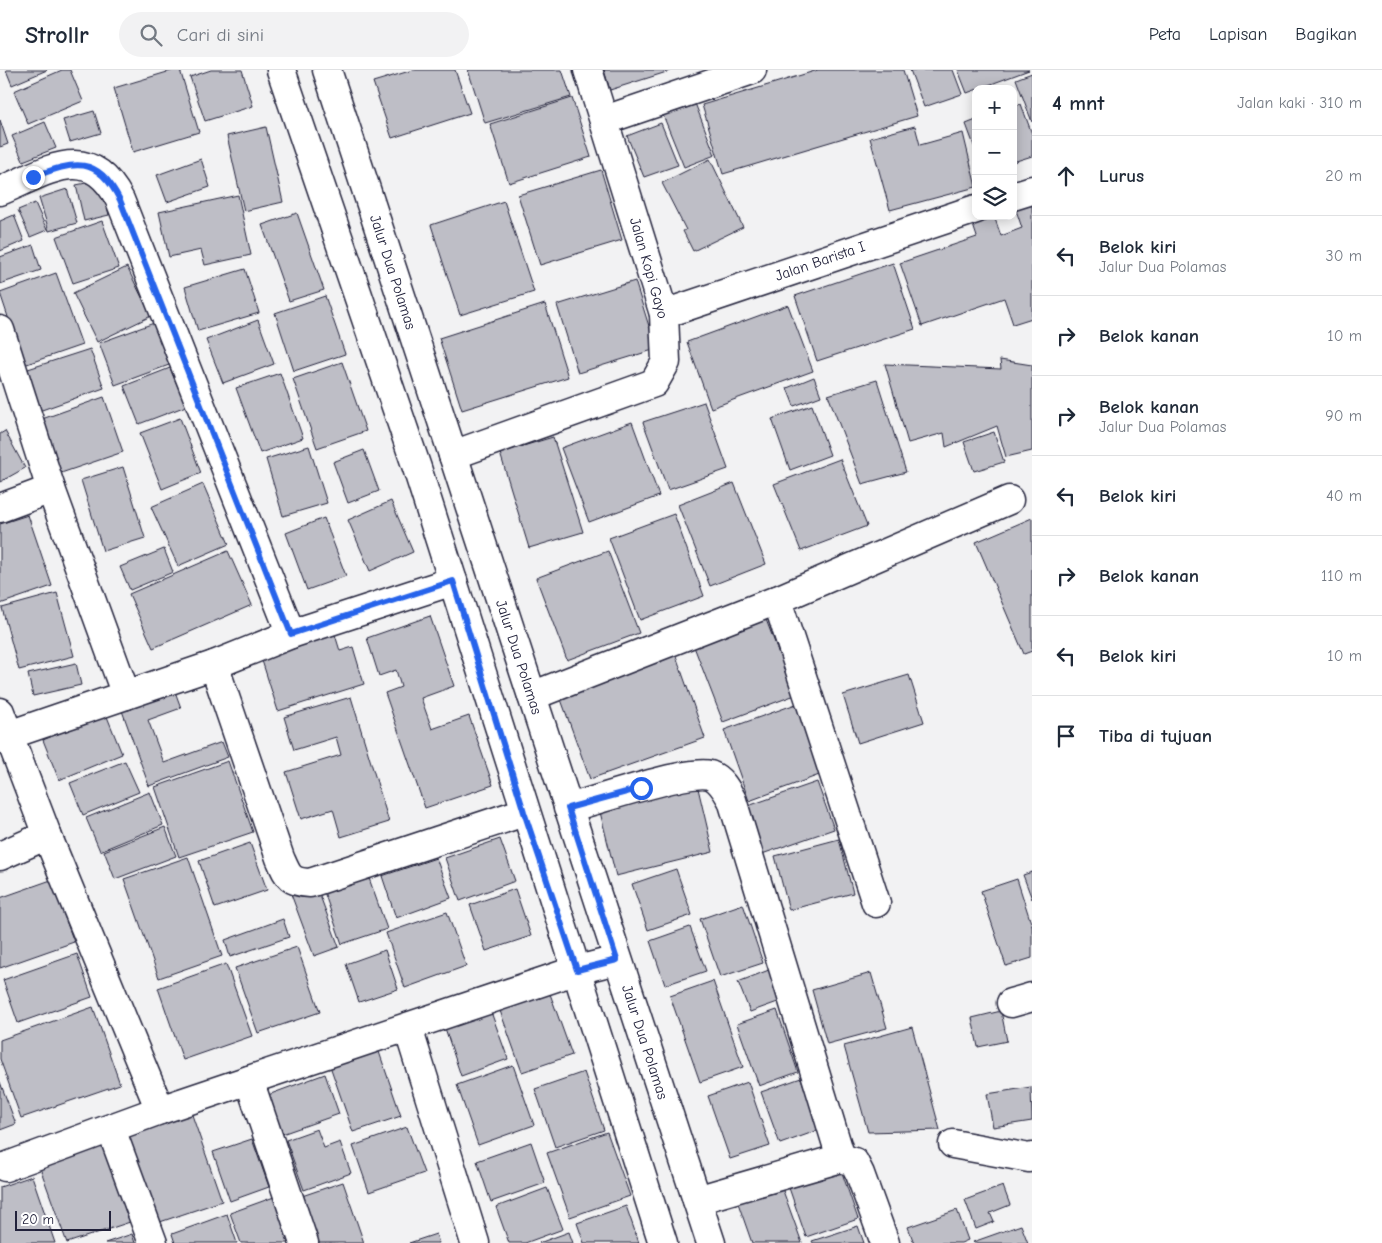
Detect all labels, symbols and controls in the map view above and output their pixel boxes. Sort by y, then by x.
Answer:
search box [119,12,469,57]
text: Strollr [25,21,89,49]
icon: search [137,21,165,49]
text: Cari di sini [177,24,264,46]
text: Peta [1149,24,1181,45]
text: Lapisan [1209,24,1267,45]
text: Bagikan [1295,24,1357,45]
map controls [972,85,1017,220]
button: + [972,85,1017,130]
text: 4 mnt [1052,91,1104,115]
text: Jalan kaki · 310 m [1237,94,1362,112]
button: − [972,130,1017,175]
icon: ahead [1052,162,1080,190]
text: Lurus [1099,165,1144,187]
route end [22,166,45,189]
text: 20 m [1325,167,1362,185]
button: layers [972,175,1017,220]
street label: Jalur Dua Polamas [366,212,420,332]
street label: Jalan Kopi Gayo [626,215,672,321]
text: Belok kiri [1099,236,1176,258]
street label: Jalan Barista I [773,237,868,285]
icon: left [1052,242,1080,270]
text: 30 m [1326,247,1362,265]
text: Jalur Dua Polamas [1099,258,1226,276]
icon: right [1052,322,1080,350]
text: Belok kanan [1099,325,1199,347]
text: 10 m [1327,327,1362,345]
text: Belok kanan [1099,396,1199,418]
icon: right [1052,402,1080,430]
text: 90 m [1325,407,1362,425]
text: Jalur Dua Polamas [1099,418,1226,436]
icon: left [1052,482,1080,510]
text: Belok kiri [1099,485,1176,507]
text: 40 m [1326,487,1362,505]
icon: right [1052,562,1080,590]
text: Belok kanan [1099,565,1199,587]
text: 110 m [1321,567,1362,585]
street label: Jalur Dua Polamas [492,597,546,717]
icon: left [1052,642,1080,670]
text: Belok kiri [1099,645,1176,667]
text: 10 m [1327,647,1362,665]
icon: arrive [1052,722,1080,750]
text: Tiba di tujuan [1099,725,1212,747]
route start [630,777,653,800]
street label: Jalur Dua Polamas [618,982,672,1102]
scale bar [15,1208,111,1231]
text: 20 m [22,1211,54,1228]

